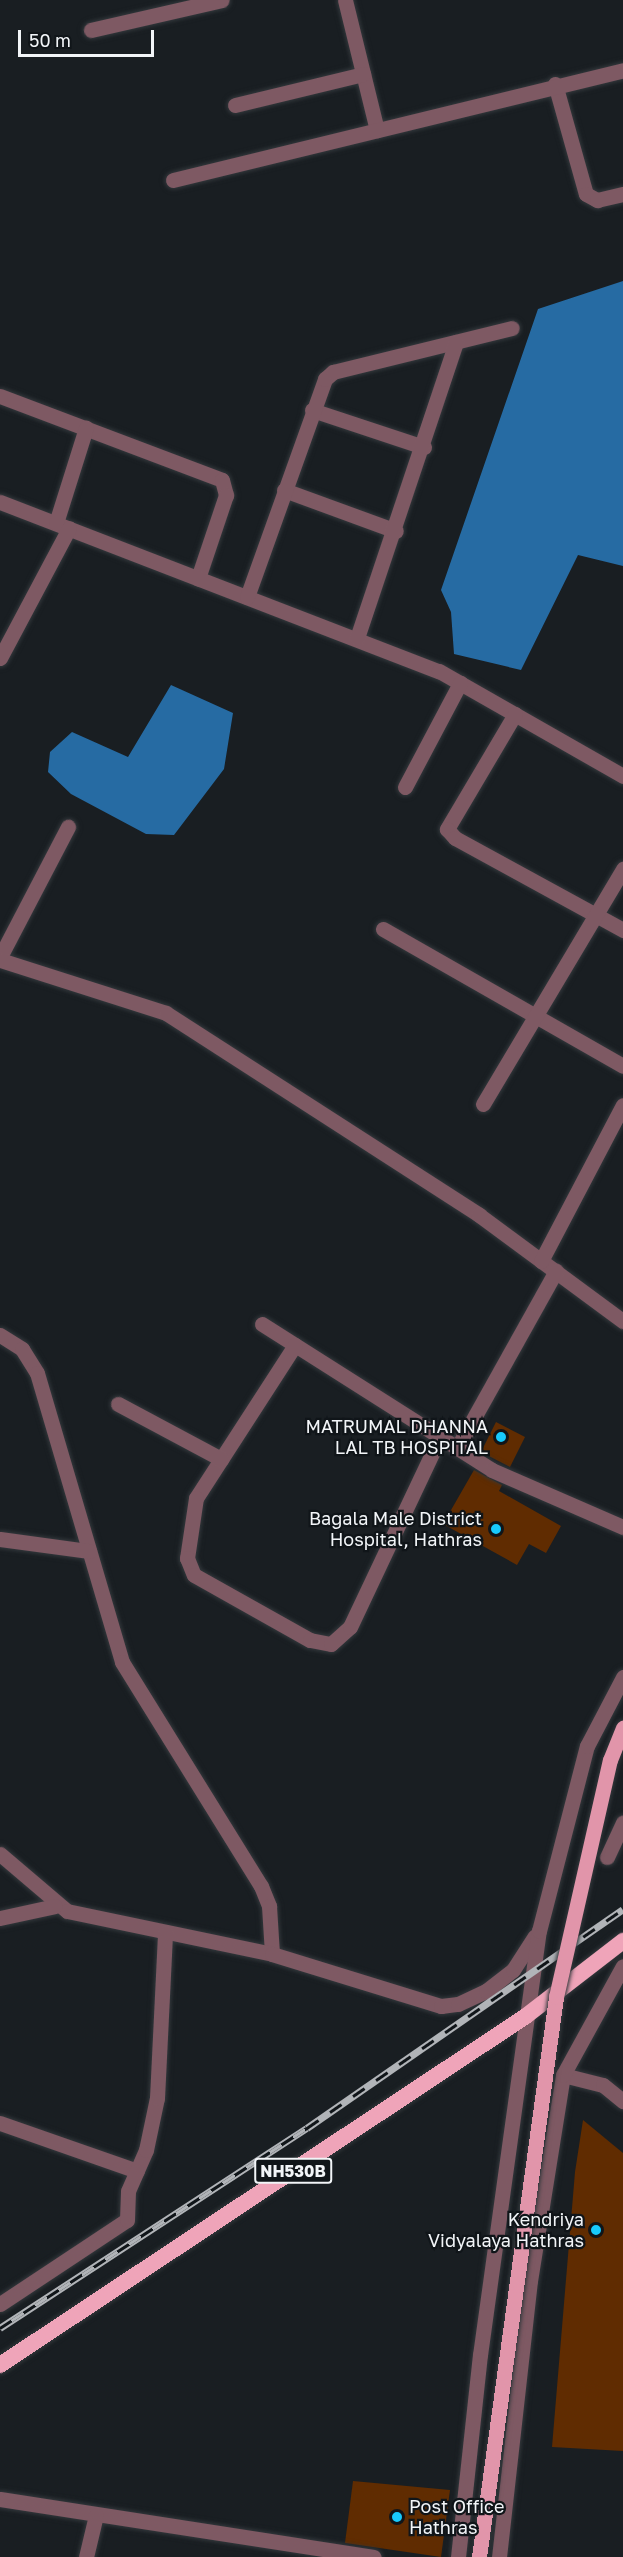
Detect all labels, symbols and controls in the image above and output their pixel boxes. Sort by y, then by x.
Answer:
scale bar [21,18,158,56]
text: 50 m [29,29,71,51]
place label: MATRUMAL DHANNA LAL TB HOSPITAL [305,1416,488,1458]
marker: MATRUMAL DHANNA LAL TB HOSPITAL [492,1428,510,1446]
place label: Bagala Male District Hospital, Hathras [309,1508,482,1550]
marker: Bagala Male District Hospital, Hathras [487,1520,505,1538]
road number: NH530B [254,2158,332,2184]
place label: Kendriya Vidyalaya Hathras [428,2209,584,2252]
marker: Kendriya Vidyalaya Hathras [589,2223,603,2237]
place label: Post Office Hathras [409,2496,504,2538]
marker: Post Office Hathras [390,2510,404,2524]

